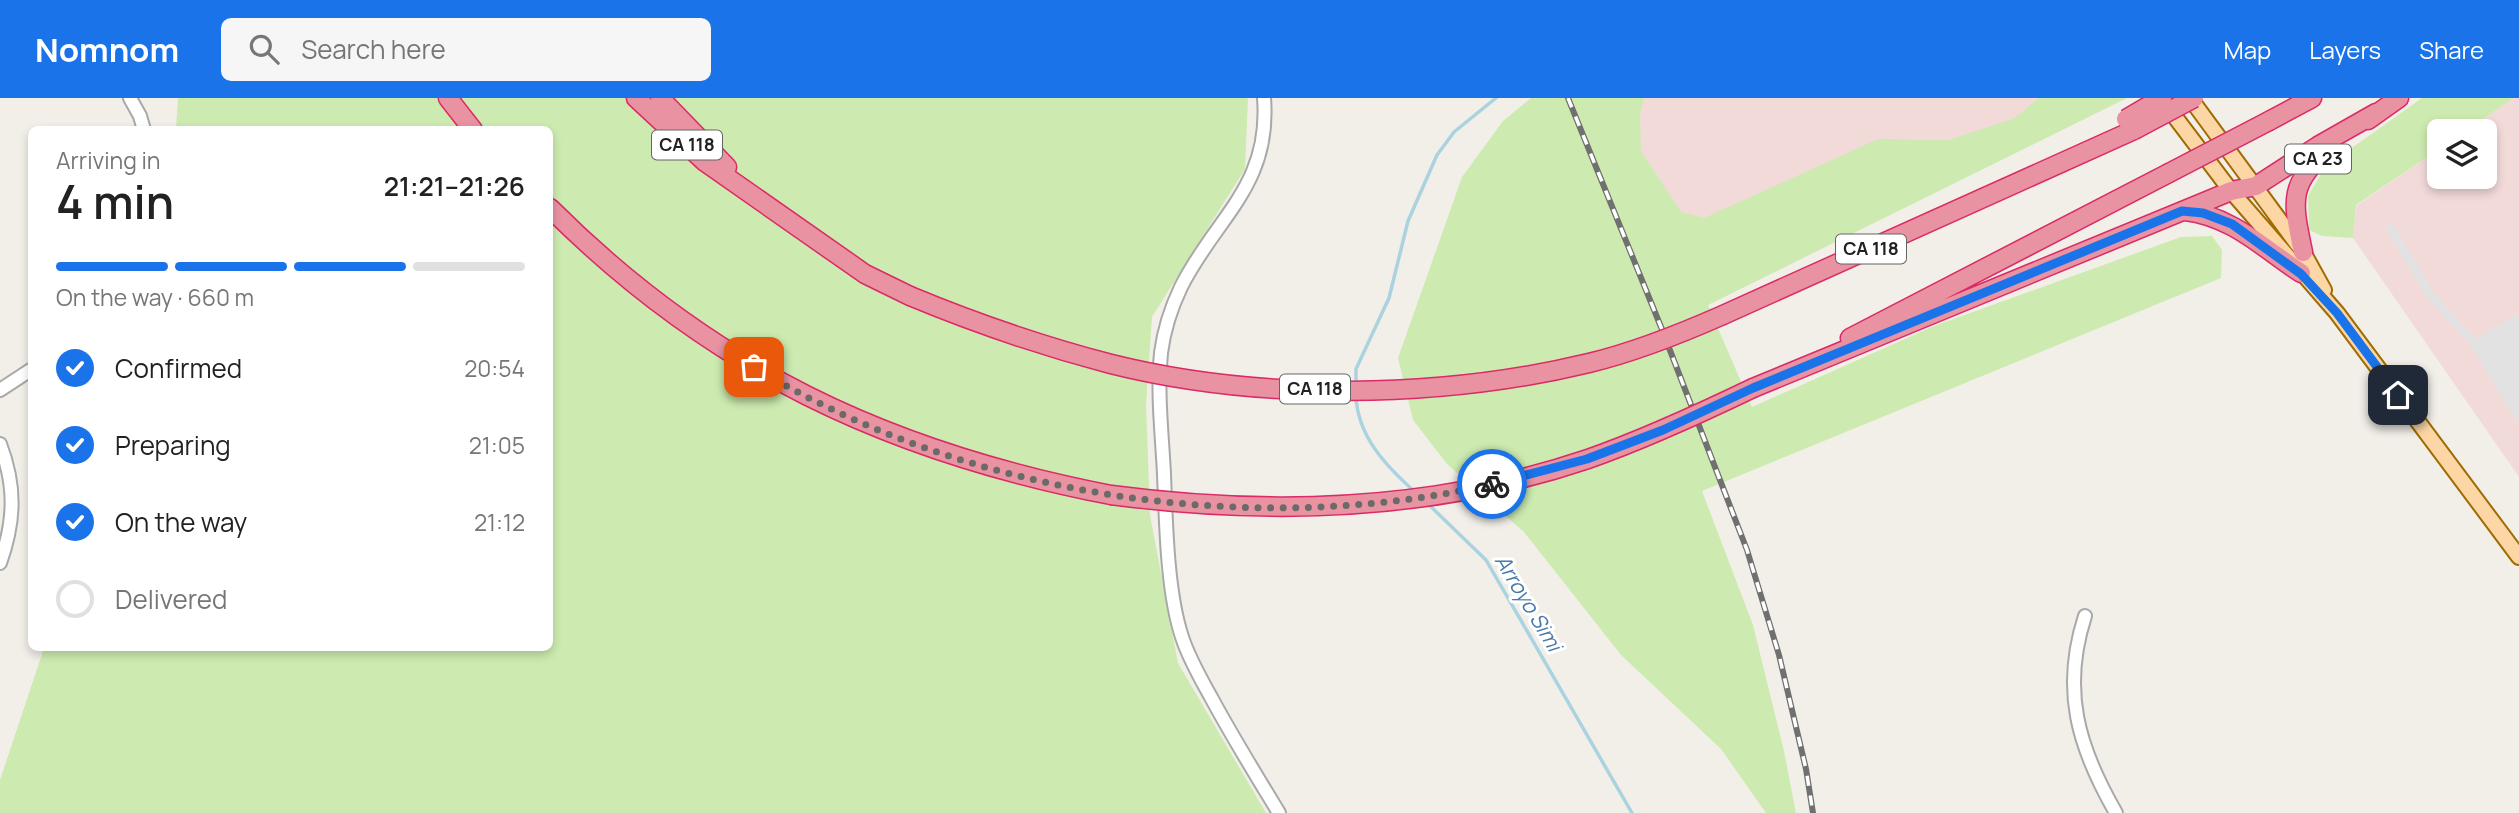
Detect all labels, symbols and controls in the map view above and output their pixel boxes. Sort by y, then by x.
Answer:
search box [221,18,711,81]
text: Nomnom [35,27,179,72]
icon: search [245,30,283,68]
text: Search here [301,31,446,67]
text: Map [2224,33,2271,66]
text: Layers [2309,33,2381,66]
text: Share [2419,33,2484,66]
map controls [2427,119,2497,189]
button: layers [2427,119,2497,189]
road number: CA 118 [652,130,722,160]
text: Arriving in [56,144,161,176]
road number: CA 23 [2285,144,2351,174]
text: 21:21–21:26 [384,168,525,204]
text: 4 min [56,170,174,233]
road number: CA 118 [1836,234,1906,264]
text: On the way · 660 m [56,281,254,313]
pin [724,337,784,397]
icon: bag [735,348,773,386]
icon: check [56,349,94,387]
text: Confirmed [115,350,242,386]
text: 20:54 [464,352,525,384]
pin [2368,365,2428,425]
road number: CA 118 [1280,374,1350,404]
icon: home [2379,376,2417,414]
icon: check [56,426,94,464]
text: Preparing [115,427,231,463]
text: 21:05 [469,429,525,461]
courier [1457,449,1527,519]
icon: bike [1473,465,1511,503]
icon: check [56,503,94,541]
text: On the way [115,504,247,540]
text: 21:12 [474,506,525,538]
water label: Arroyo Simi [1489,549,1570,659]
text: Delivered [115,581,227,617]

